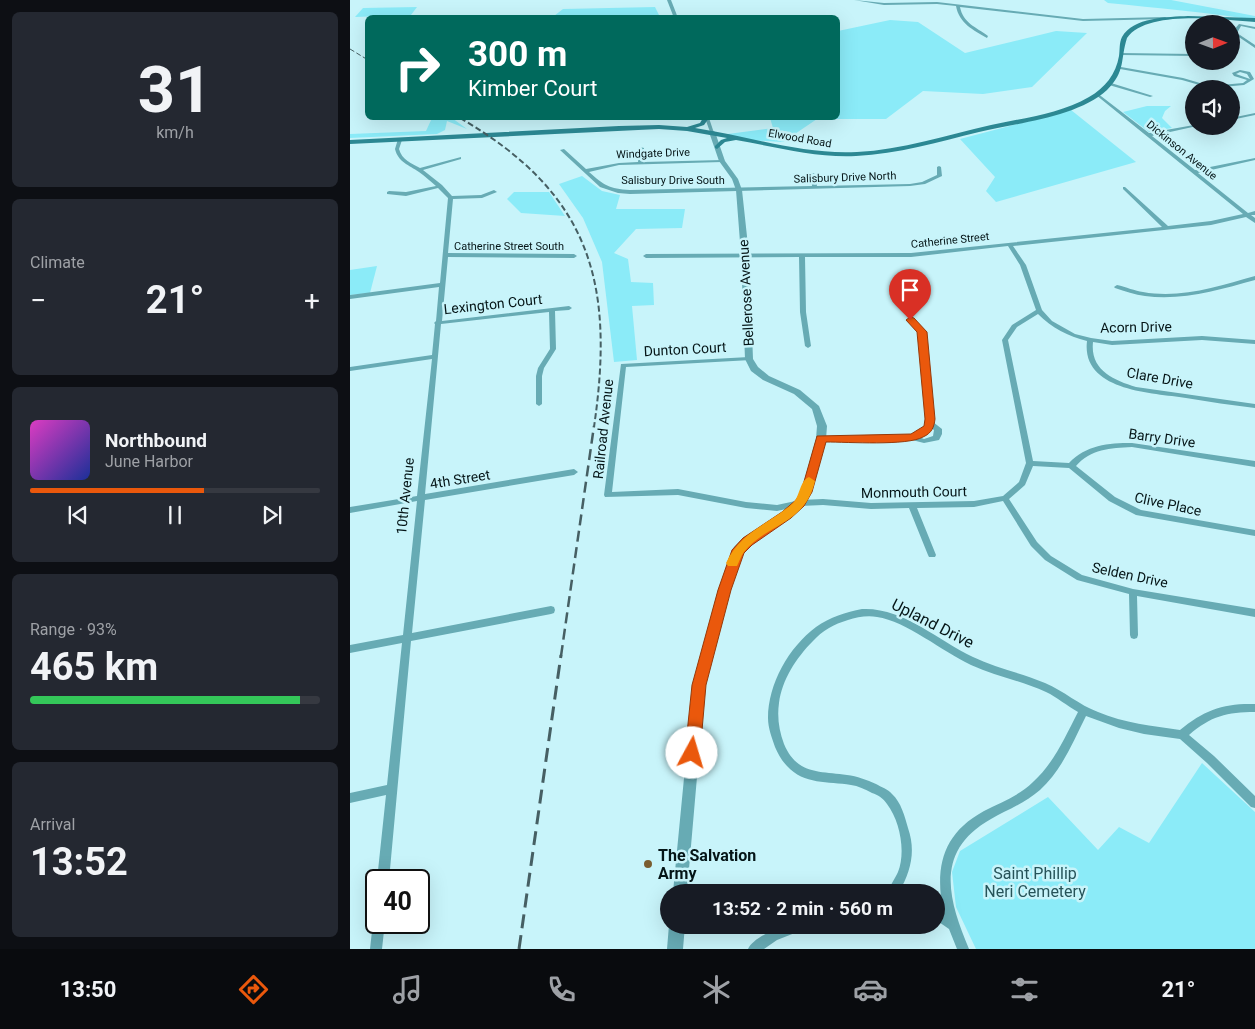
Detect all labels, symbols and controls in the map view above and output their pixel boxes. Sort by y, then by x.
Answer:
north arrow [1185,15,1240,70]
map controls [1185,15,1240,135]
text: 300 m [468,34,567,75]
icon: right [385,35,450,100]
text: 31 [138,52,212,128]
text: Kimber Court [468,76,598,101]
button: sound [1185,80,1240,135]
street label: Dickinson Avenue [1144,118,1220,183]
text: km/h [156,123,194,142]
street label: Elwood Road [767,127,833,150]
street label: Windgate Drive [616,146,690,161]
street label: Salisbury Drive North [793,169,897,186]
street label: Salisbury Drive South [621,174,725,187]
street label: Catherine Street [910,230,990,251]
street label: Bellerose Avenue [735,239,757,347]
street label: Catherine Street South [454,240,564,253]
text: Climate [30,253,85,272]
pin [889,269,931,320]
icon: arrive [896,276,924,304]
text: 21° [146,278,204,322]
text: − [30,284,46,317]
text: + [304,284,320,317]
street label: Lexington Court [443,291,543,317]
street label: Acorn Drive [1100,318,1172,336]
street label: Dunton Court [643,339,727,359]
street label: Clare Drive [1126,364,1194,392]
street label: Railroad Avenue [590,378,616,480]
street label: Barry Drive [1127,425,1197,451]
text: Northbound [105,429,207,452]
text: June Harbor [105,452,193,471]
street label: 10th Avenue [393,457,417,535]
street label: 4th Street [429,466,492,492]
street label: Monmouth Court [861,483,968,501]
street label: Clive Place [1133,489,1203,519]
icon: previous [64,501,92,529]
icon: pause [161,501,189,529]
icon: next [258,501,286,529]
street label: Selden Drive [1091,559,1169,591]
street label: Upland Drive [888,595,977,652]
text: Range · 93% [30,620,117,639]
text: 465 km [30,645,158,689]
position arrow [665,726,717,778]
text: Arrival [30,815,75,834]
text: 13:52 [30,840,128,884]
place label: The Salvation Army [658,846,756,883]
marker: The Salvation Army [642,858,654,870]
park label: Saint Phillip Neri Cemetery [984,864,1086,901]
speed limit sign: 40 [365,869,430,934]
text: 13:52 · 2 min · 560 m [712,897,893,920]
icon: directions [236,972,271,1007]
icon: music [390,972,425,1007]
icon: phone [544,972,579,1007]
icon: climate [699,972,734,1007]
icon: car [853,972,888,1007]
icon: filters [1007,972,1042,1007]
text: 13:50 [60,977,116,1002]
text: 21° [1161,977,1195,1002]

